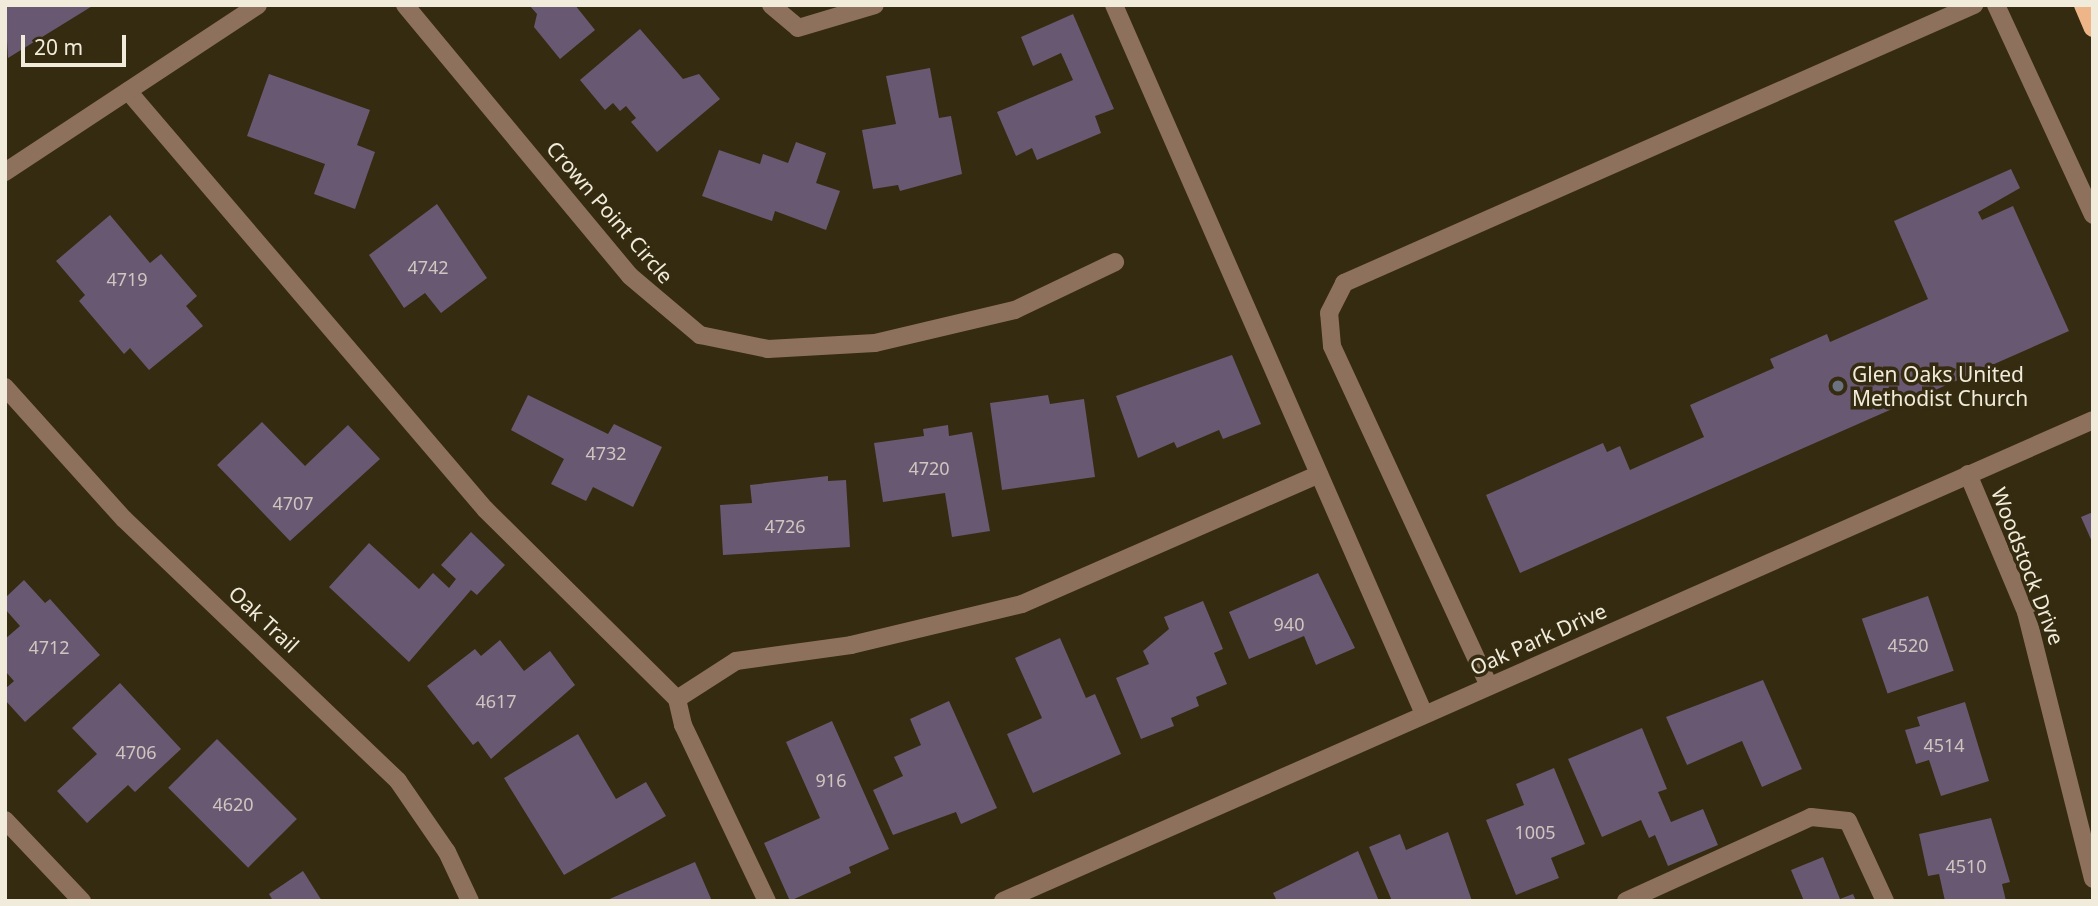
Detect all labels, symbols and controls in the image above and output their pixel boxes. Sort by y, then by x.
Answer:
scale bar [24,21,130,65]
text: 20 m [34,33,83,61]
street label: Crown Point Circle [541,136,679,288]
house number: 4742 [407,256,449,278]
house number: 4719 [106,268,148,290]
place label: Glen Oaks United Methodist Church [1852,361,2028,411]
marker: Glen Oaks United Methodist Church [1830,378,1846,394]
house number: 4732 [585,442,627,464]
house number: 4720 [908,457,950,479]
street label: Woodstock Drive [1986,484,2070,648]
house number: 4707 [272,492,314,514]
house number: 4726 [764,515,806,537]
street label: Oak Trail [224,580,304,658]
street label: Oak Park Drive [1466,598,1610,680]
house number: 940 [1274,613,1304,635]
house number: 4520 [1887,634,1929,656]
house number: 4712 [28,636,70,658]
house number: 4617 [475,690,517,712]
house number: 4514 [1923,734,1965,756]
house number: 4706 [115,741,157,763]
house number: 916 [816,769,846,791]
house number: 4620 [212,793,254,815]
house number: 1005 [1514,821,1556,843]
house number: 4510 [1945,855,1987,877]

